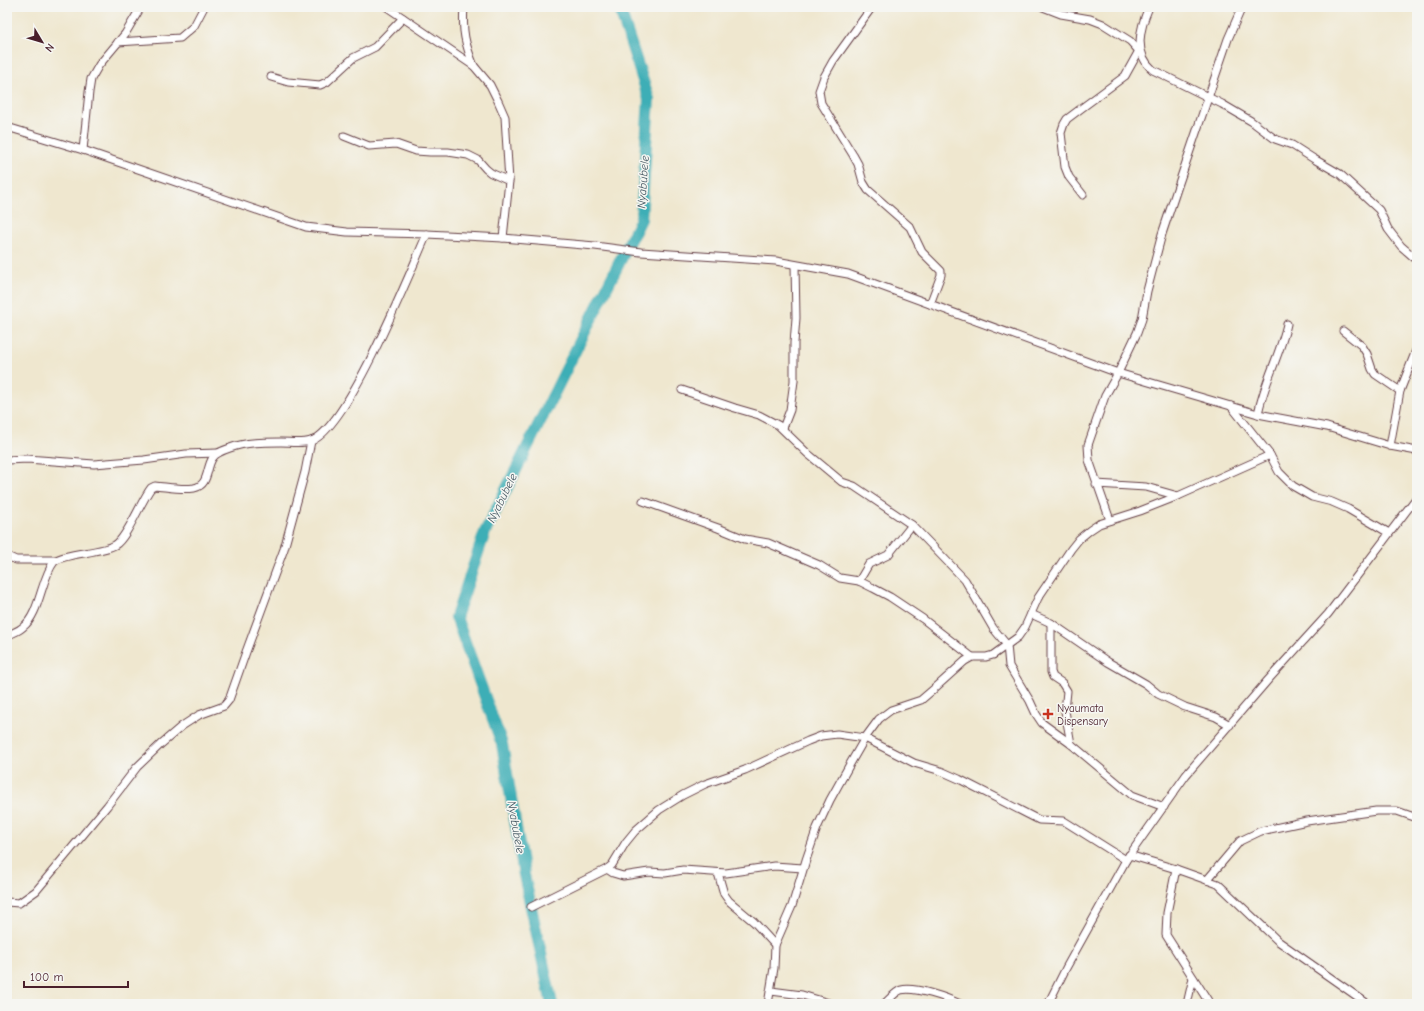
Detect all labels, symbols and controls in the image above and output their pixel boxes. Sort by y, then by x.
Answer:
north arrow [22,22,62,62]
text: N [42,41,57,55]
water label: Nyabubele [634,155,652,209]
water label: Nyabubele [484,471,520,525]
place label: Nyaumata Dispensary [1057,702,1108,728]
marker: Nyaumata Dispensary [1042,708,1054,720]
water label: Nyabubele [504,800,528,854]
scale bar [24,963,128,989]
text: 100 m [30,970,63,984]

